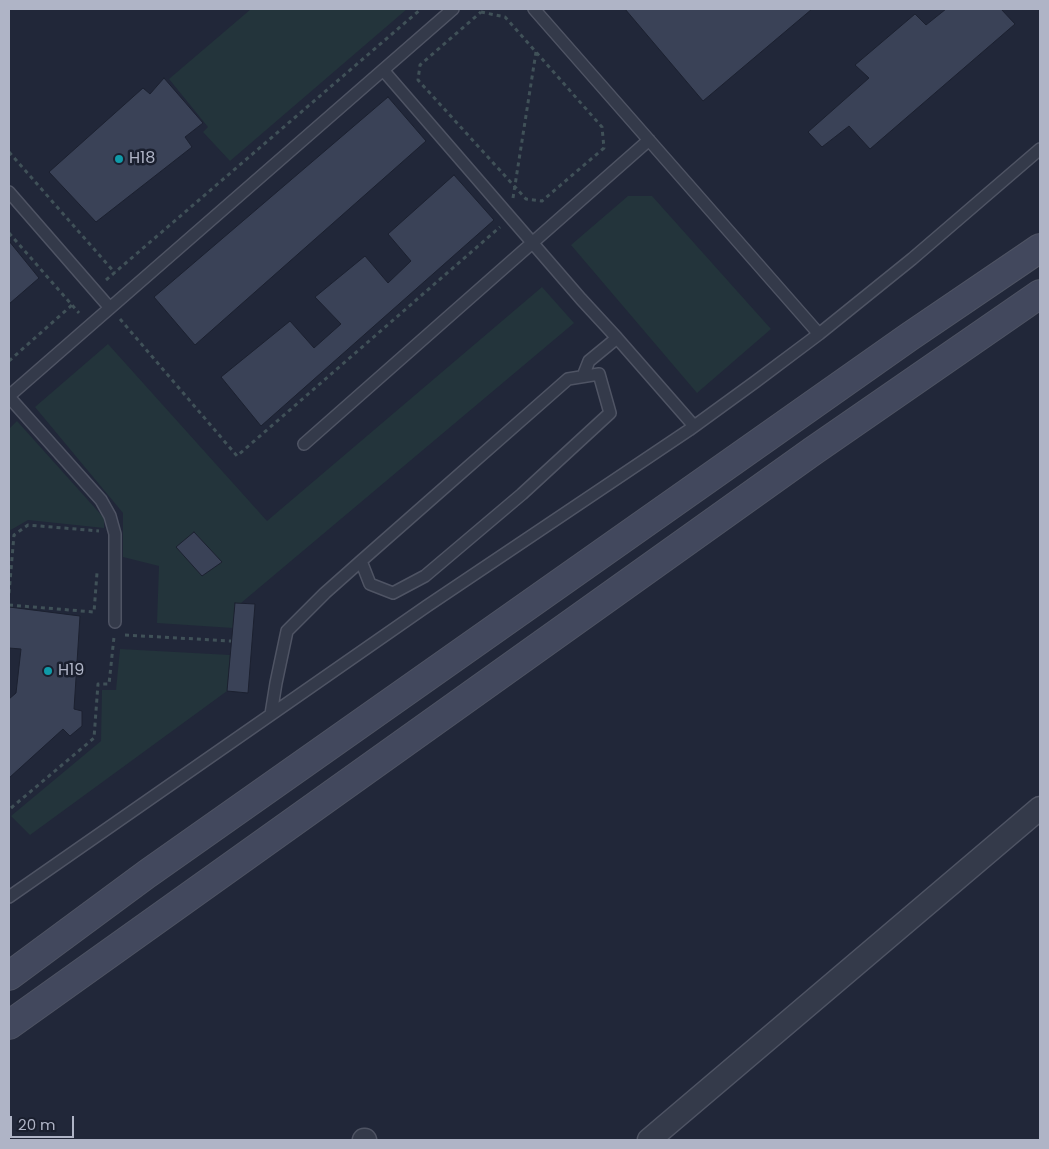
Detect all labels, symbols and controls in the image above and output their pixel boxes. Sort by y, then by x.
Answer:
place label: H18 [129,149,155,169]
marker: H18 [113,153,125,165]
place label: H19 [58,661,84,681]
marker: H19 [42,665,54,677]
scale bar [12,1106,76,1138]
text: 20 m [18,1114,56,1135]

